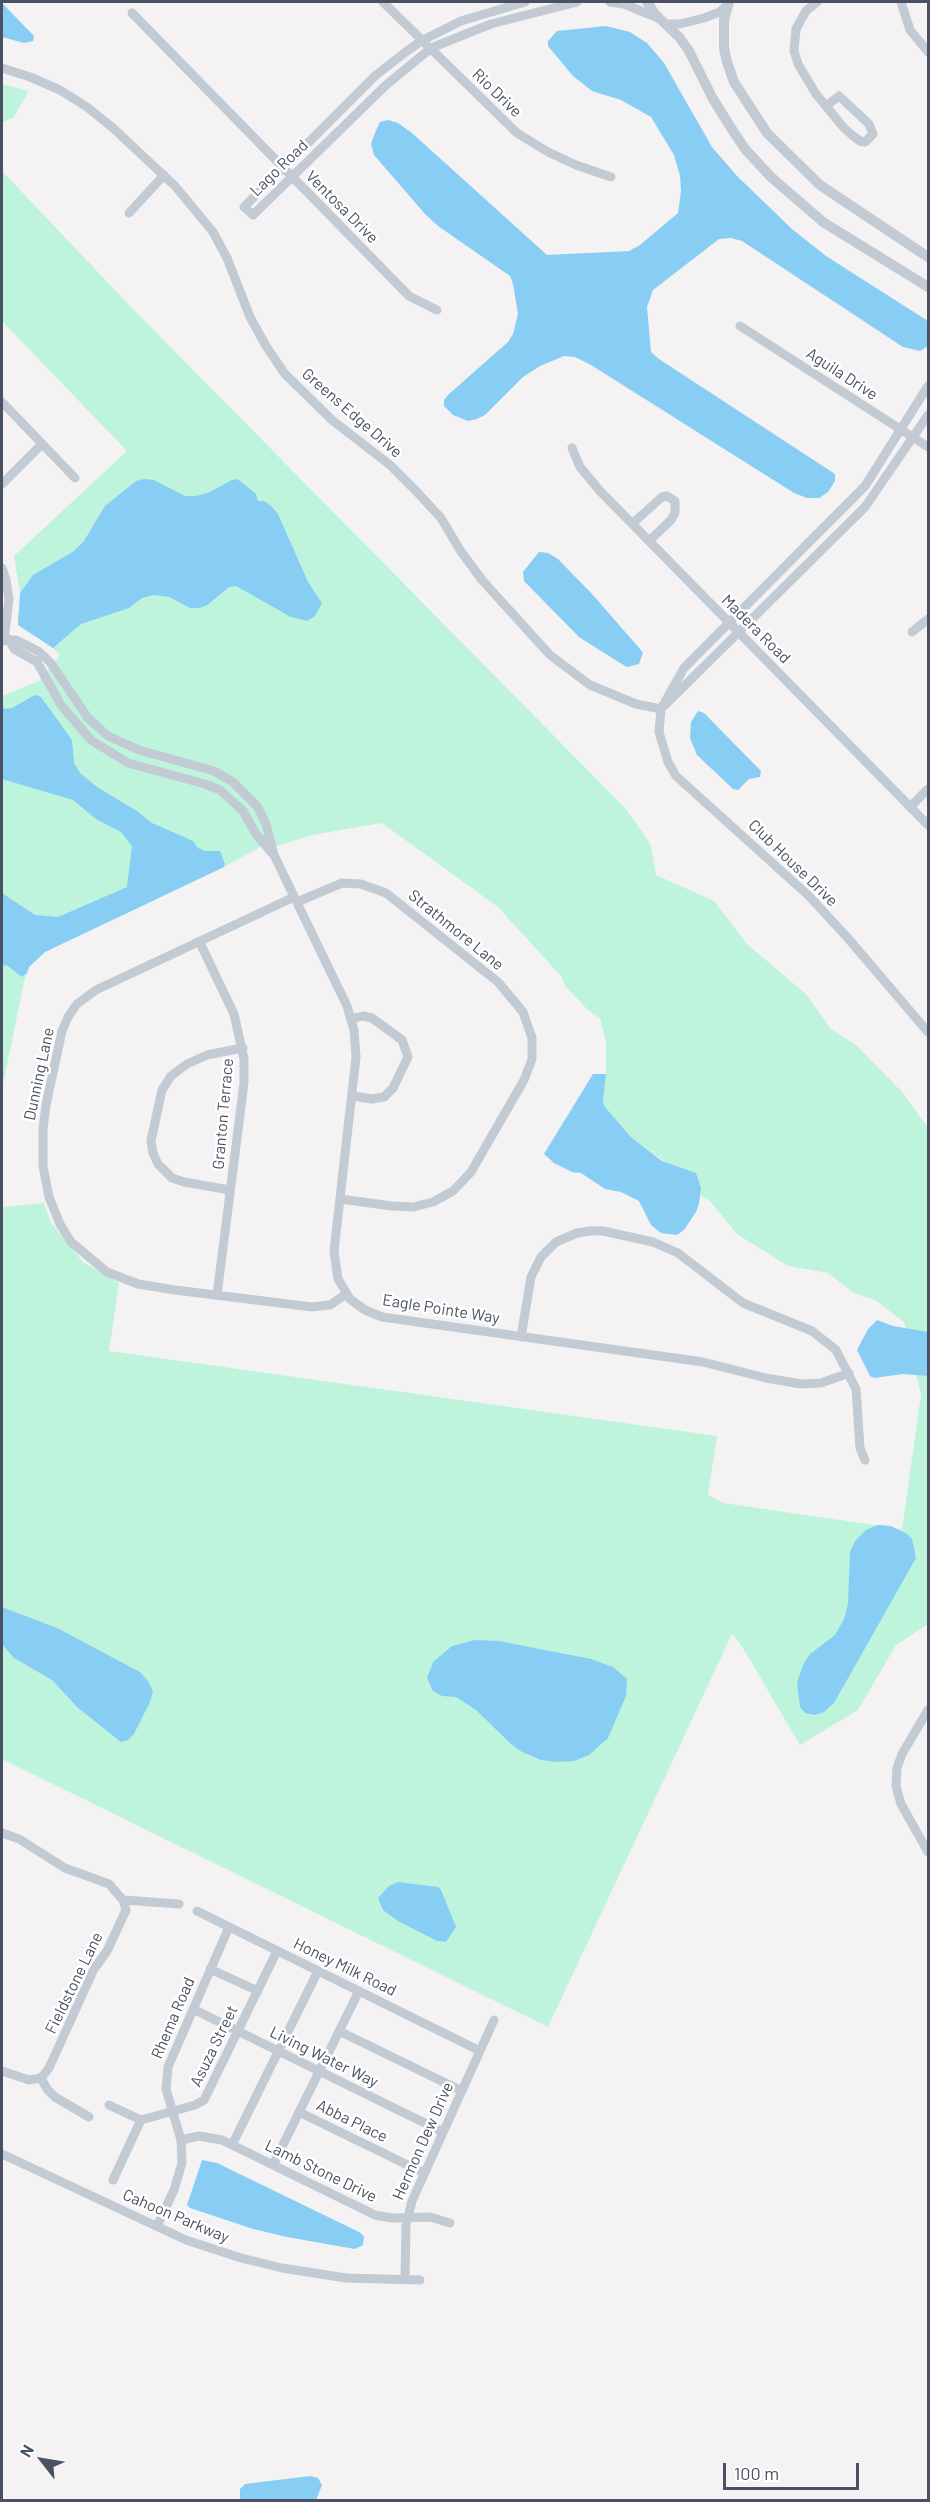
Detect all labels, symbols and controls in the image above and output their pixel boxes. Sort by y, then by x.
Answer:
street label: Rio Drive [468,65,526,121]
street label: Lago Road [246,136,312,200]
street label: Ventosa Drive [302,167,382,247]
street label: Aguila Drive [803,344,881,404]
street label: Greens Edge Drive [298,364,406,462]
street label: Madera Road [718,591,794,667]
street label: Club House Drive [744,816,842,910]
street label: Strathmore Lane [404,886,508,974]
street label: Dunning Lane [20,1026,58,1122]
street label: Granton Terrace [209,1058,237,1170]
street label: Eagle Pointe Way [381,1290,501,1328]
street label: Fieldstone Lane [41,1929,107,2037]
street label: Honey Milk Road [290,1934,400,2000]
street label: Rhema Road [147,1974,199,2062]
street label: Asuza Street [186,2002,242,2090]
street label: Living Water Way [267,2022,381,2092]
street label: Hermon Dew Drive [388,2079,458,2203]
street label: Abba Place [313,2096,391,2146]
street label: Lamb Stone Drive [262,2136,380,2206]
street label: Cahoon Parkway [120,2185,232,2247]
north arrow [12,2430,72,2490]
text: N [15,2441,37,2460]
scale bar [726,2451,862,2489]
text: 100 m [734,2462,779,2484]

